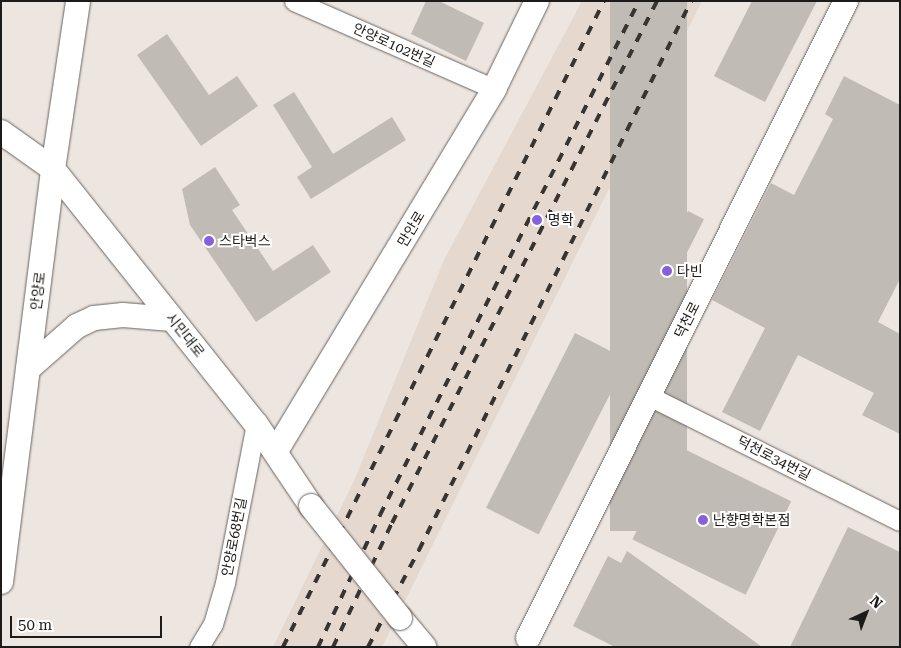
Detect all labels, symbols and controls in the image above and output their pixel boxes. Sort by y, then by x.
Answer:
street label: 안양로102번길 [350,19,438,71]
street label: 만안로 [394,208,428,250]
place label: 명학 [548,212,574,228]
marker: 명학 [530,213,544,227]
place label: 스타벅스 [219,233,271,249]
marker: 스타벅스 [203,235,215,247]
place label: 다빈 [677,263,703,279]
marker: 다빈 [661,265,673,277]
street label: 안양로 [27,271,49,311]
street label: 덕천로 [671,299,703,341]
street label: 시민대로 [162,310,208,360]
street label: 덕천로34번길 [735,432,813,484]
street label: 안양로68번길 [218,496,250,578]
place label: 난향명학본점 [713,512,790,528]
marker: 난향명학본점 [697,514,709,526]
north arrow [841,588,891,638]
text: N [867,593,886,612]
scale bar [12,606,165,638]
text: 50 m [18,616,52,634]

